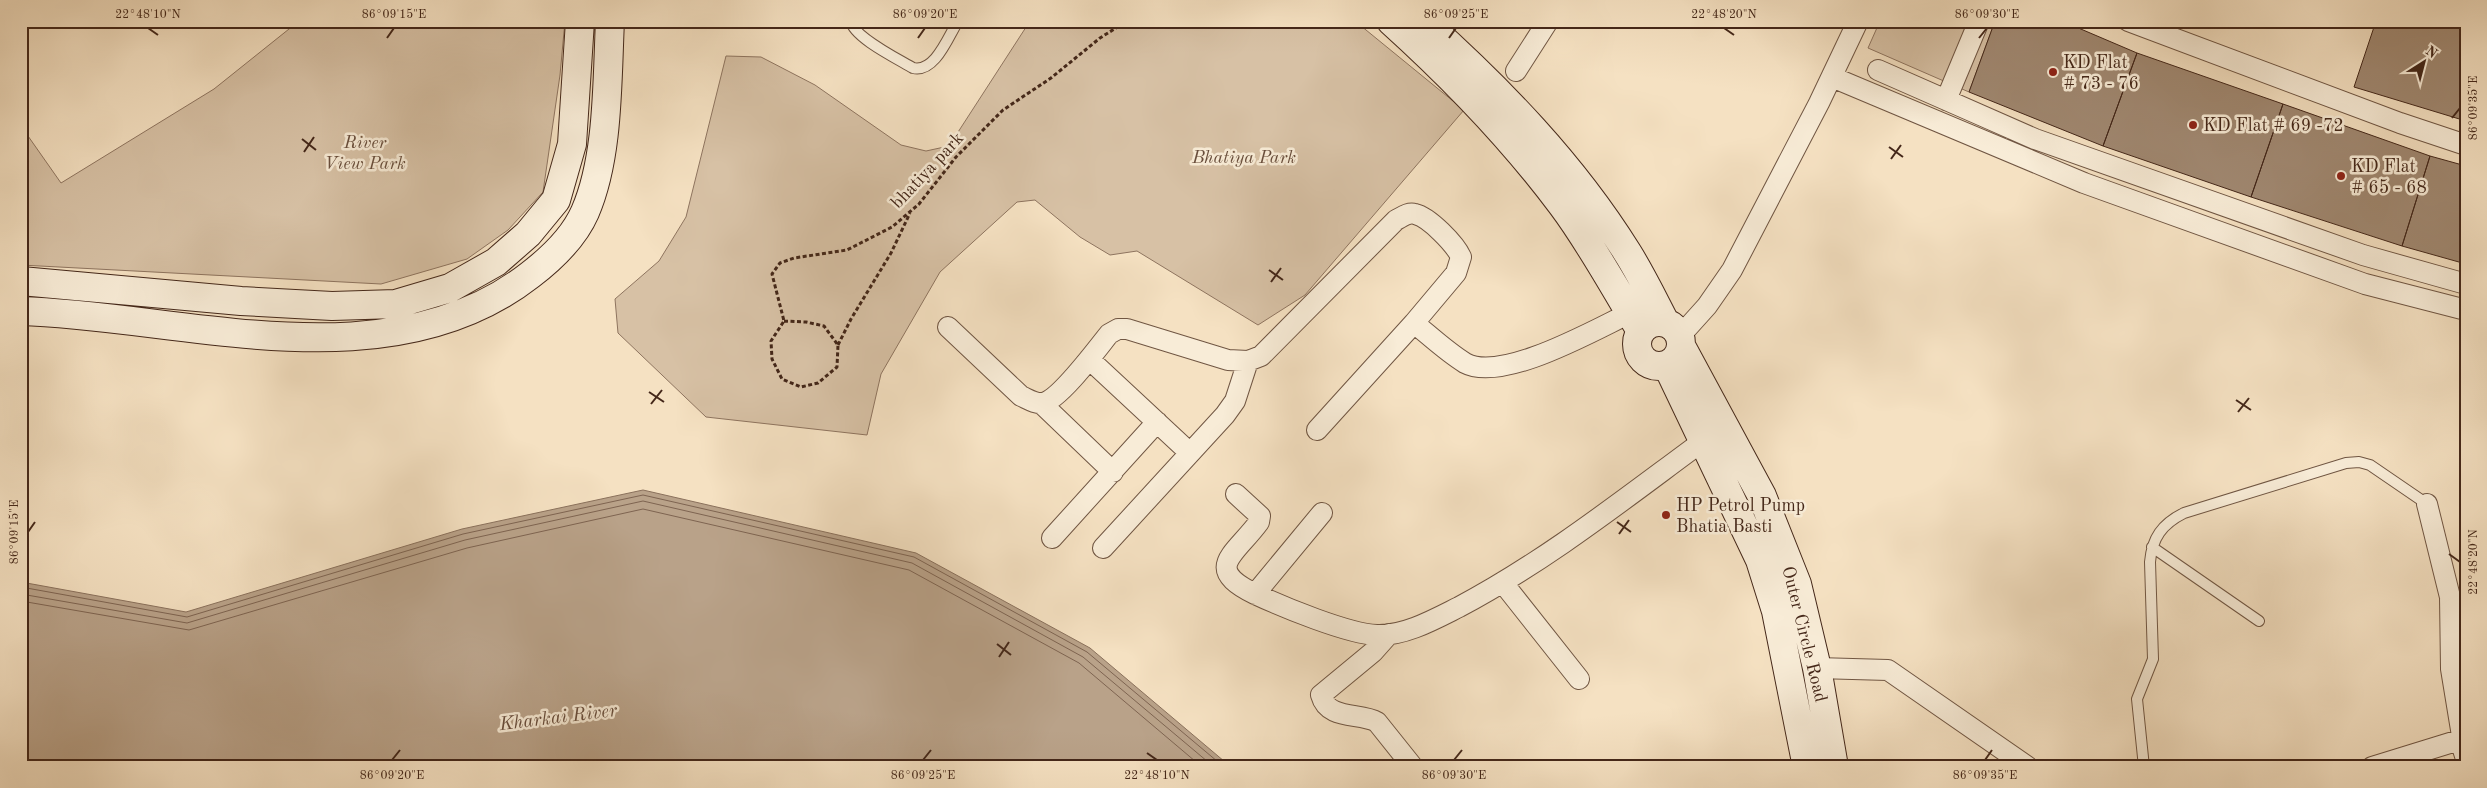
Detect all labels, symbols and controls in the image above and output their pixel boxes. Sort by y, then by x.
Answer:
text: 86°09'15"E [362,8,426,21]
text: 86°09'25"E [1424,8,1488,21]
text: 22°48'10"N [115,9,181,21]
text: 86°09'20"E [893,9,957,21]
text: 22°48'20"N [1691,9,1757,21]
text: 86°09'30"E [1955,9,2019,21]
north arrow [2400,38,2450,88]
text: N [2423,43,2440,61]
place label: KD Flat # 73 - 76 [2063,54,2139,93]
marker: KD Flat # 73 - 76 [2047,66,2059,78]
text: 86°09'35"E [2467,76,2480,140]
place label: KD Flat # 69 -72 [2203,117,2344,135]
marker: KD Flat # 69 -72 [2187,119,2199,131]
street label: bhatiya park [888,129,967,212]
park label: River View Park [324,134,406,173]
park label: Bhatiya Park [1191,149,1296,167]
place label: KD Flat # 65 - 68 [2351,158,2427,197]
marker: KD Flat # 65 - 68 [2335,170,2347,182]
place label: HP Petrol Pump Bhatia Basti [1676,497,1805,536]
text: 86°09'15"E [8,500,21,564]
marker: HP Petrol Pump Bhatia Basti [1660,509,1672,521]
text: 22°48'20"N [2468,529,2480,595]
street label: Outer Circle Road [1778,564,1830,704]
water label: Kharkai River [497,702,619,735]
text: 86°09'25"E [891,769,955,782]
text: 86°09'35"E [1953,769,2017,782]
text: 86°09'20"E [360,770,424,782]
text: 22°48'10"N [1124,770,1190,782]
text: 86°09'30"E [1422,770,1486,782]

